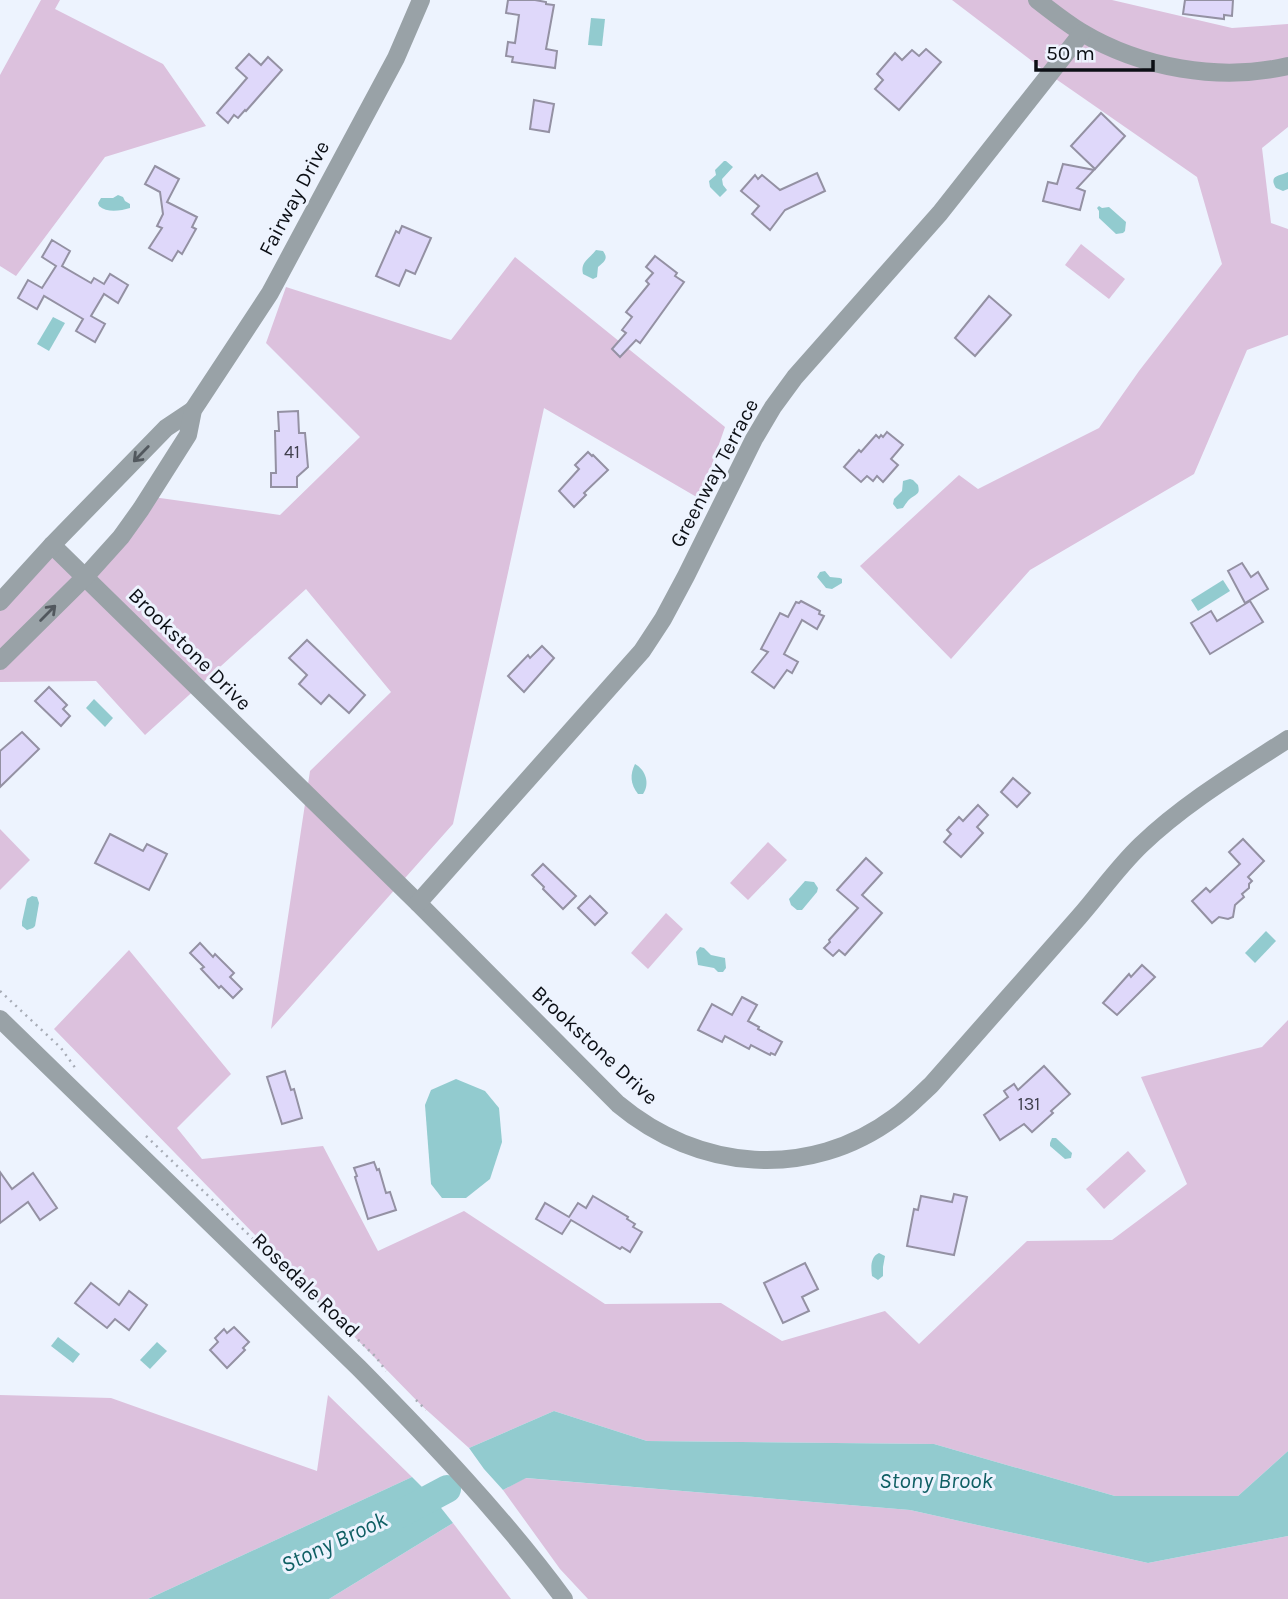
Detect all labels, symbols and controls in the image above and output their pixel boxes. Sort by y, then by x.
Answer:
scale bar [1036,28,1153,72]
text: 50 m [1046,41,1095,65]
street label: Fairway Drive [254,137,334,259]
street label: Greenway Terrace [665,395,763,551]
house number: 41 [284,441,300,463]
one-way arrow [133,445,150,462]
street label: Brookstone Drive [124,583,256,715]
one-way arrow [40,605,57,622]
street label: Brookstone Drive [527,981,663,1109]
house number: 131 [1018,1093,1040,1115]
street label: Rosedale Road [247,1228,365,1342]
water label: Stony Brook [879,1467,993,1494]
water label: Stony Brook [277,1506,392,1578]

